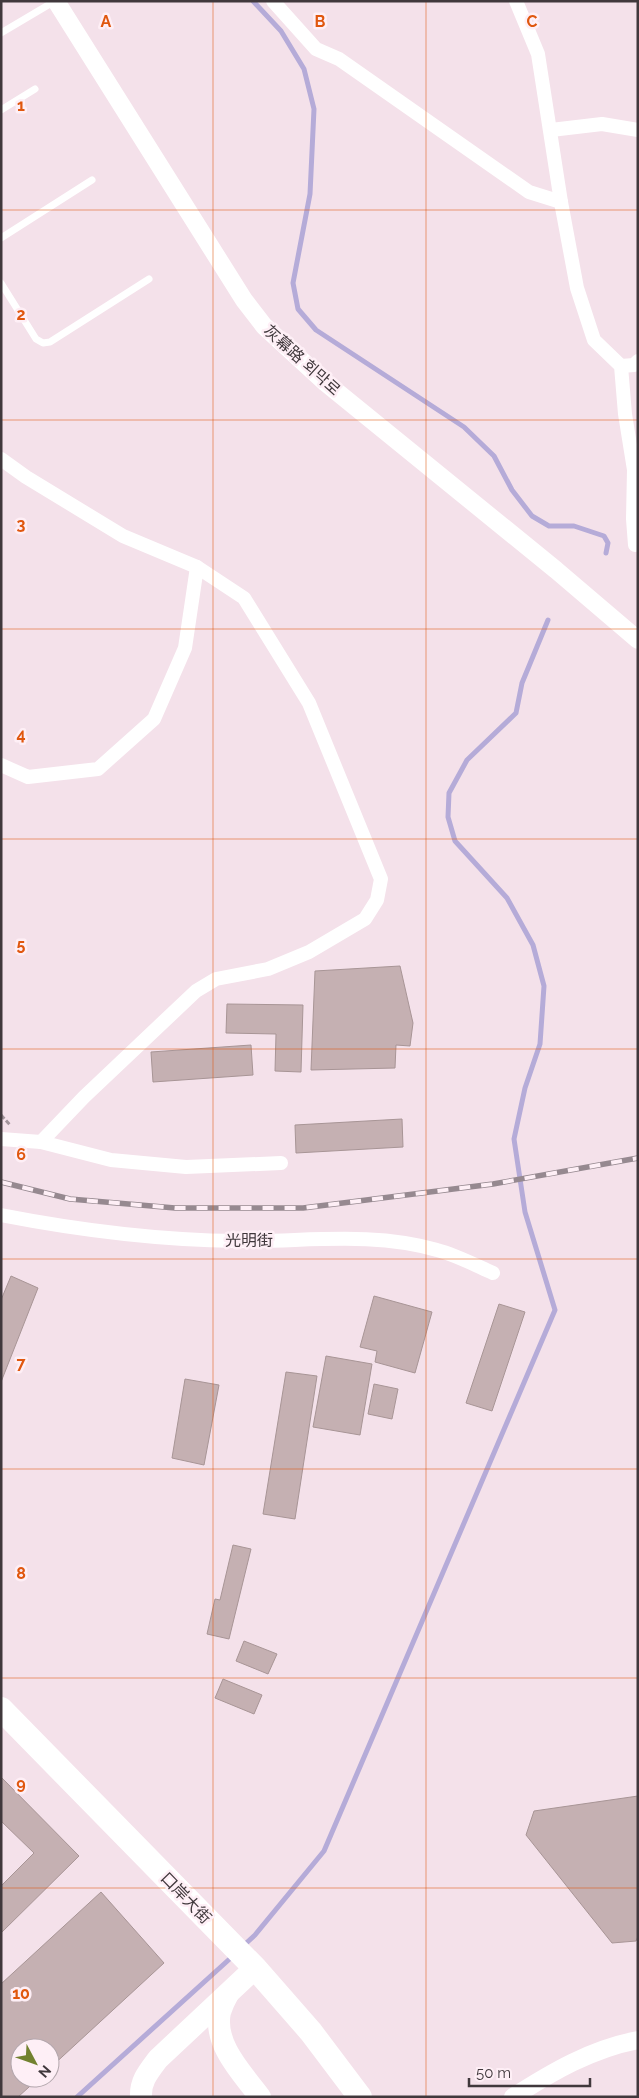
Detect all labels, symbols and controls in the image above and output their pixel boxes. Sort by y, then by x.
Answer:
text: A [101,12,112,31]
text: B [315,12,326,31]
text: C [527,12,538,31]
text: 1 [17,96,25,115]
text: 2 [16,305,26,324]
street label: 灰幕路 회막로 [260,321,344,399]
text: 3 [17,515,26,534]
text: 4 [16,725,26,744]
text: 5 [17,935,26,954]
text: 6 [16,1145,26,1164]
street label: 光明街 [225,1231,273,1250]
text: 7 [17,1354,26,1373]
text: 8 [16,1564,26,1583]
text: 9 [16,1774,26,1793]
street label: 口岸大街 [157,1868,215,1928]
text: 10 [12,1984,30,2003]
north arrow [10,2038,60,2088]
scale bar [469,2056,590,2088]
text: N [35,2062,54,2081]
text: 50 m [476,2064,511,2082]

